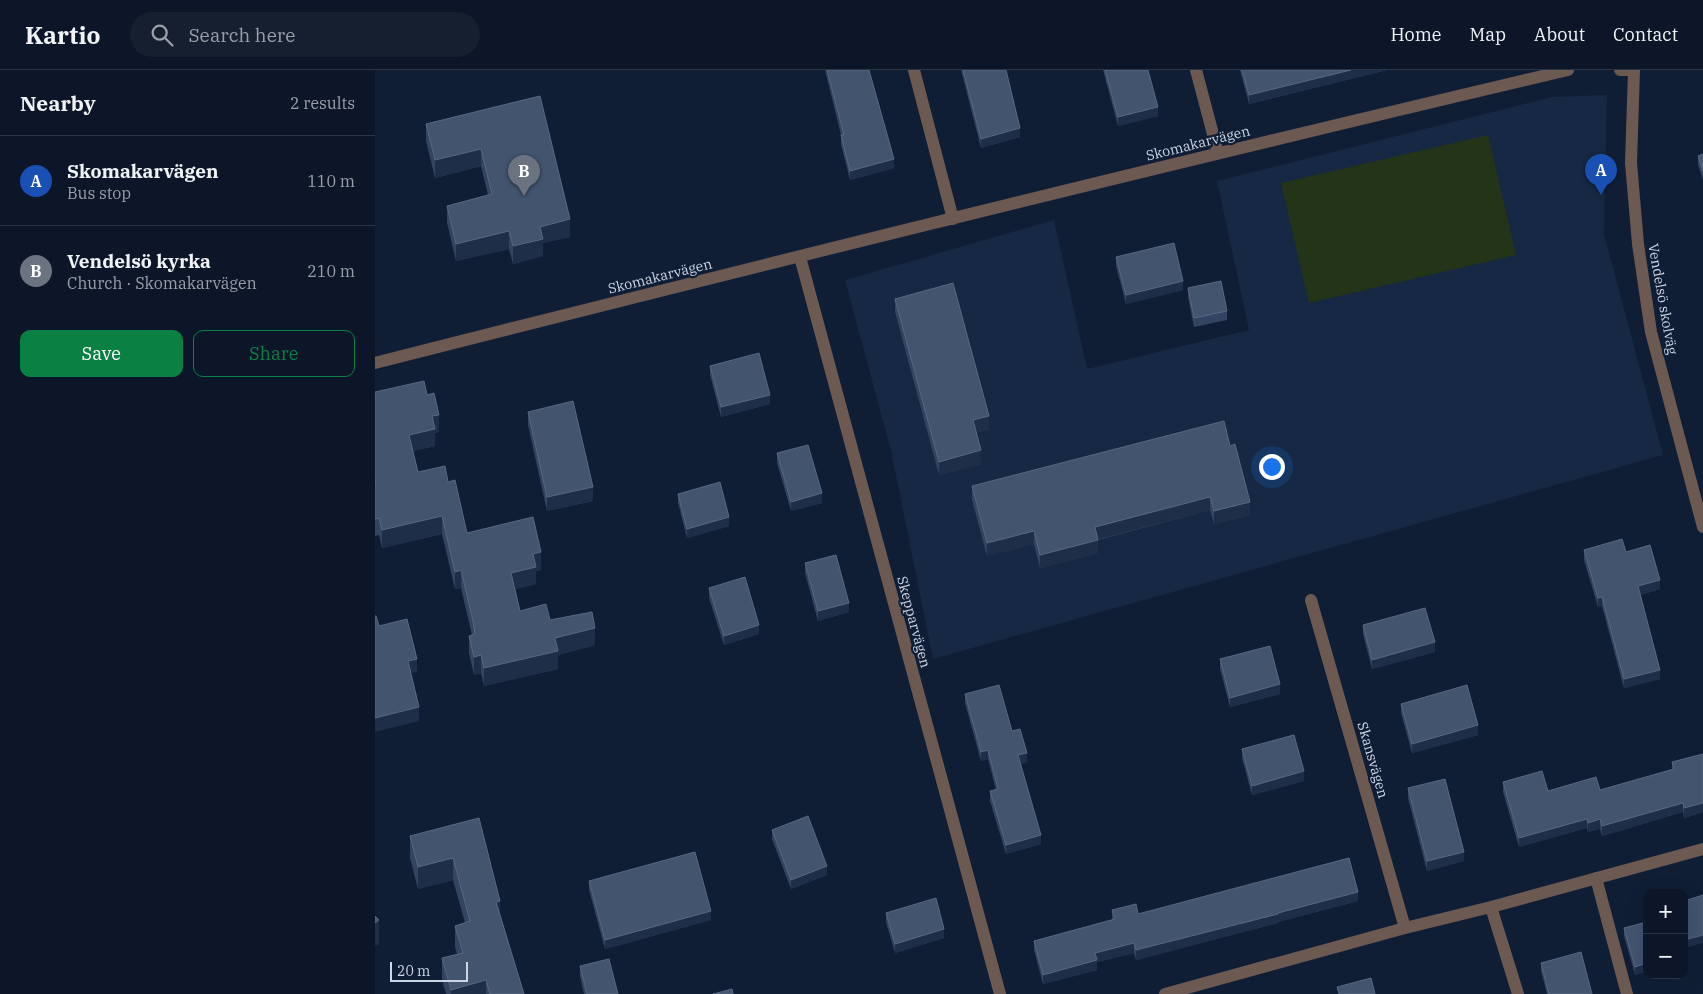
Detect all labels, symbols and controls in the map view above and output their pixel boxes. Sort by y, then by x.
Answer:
search box [130,12,480,57]
text: Kartio [25,19,100,51]
icon: search [148,21,176,49]
text: Search here [188,23,295,47]
text: Home [1390,23,1442,46]
text: Map [1470,23,1506,46]
text: About [1534,23,1585,46]
text: Contact [1613,23,1678,46]
text: Nearby [20,89,96,117]
text: 2 results [290,93,355,113]
street label: Skomakarvägen [1144,121,1252,165]
pin: A [1585,154,1617,195]
pin: B [508,155,540,196]
text: Skomakarvägen [67,159,219,183]
text: A [30,171,42,191]
text: 110 m [307,171,355,191]
text: Bus stop [67,183,131,203]
street label: Vendelsö skolväg [1644,242,1682,356]
text: Vendelsö kyrka [67,249,211,273]
street label: Skomakarvägen [606,254,714,298]
text: B [30,261,42,281]
text: 210 m [307,261,355,281]
text: Church · Skomakarvägen [67,273,257,293]
button: Save [20,330,183,377]
button: Share [193,330,355,377]
your location [1259,454,1285,480]
street label: Skepparvägen [893,574,935,670]
street label: Skansvägen [1354,720,1392,800]
map controls [1643,889,1688,979]
button: + [1643,889,1688,934]
button: − [1643,934,1688,979]
scale bar [390,959,467,982]
text: 20 m [397,962,430,980]

